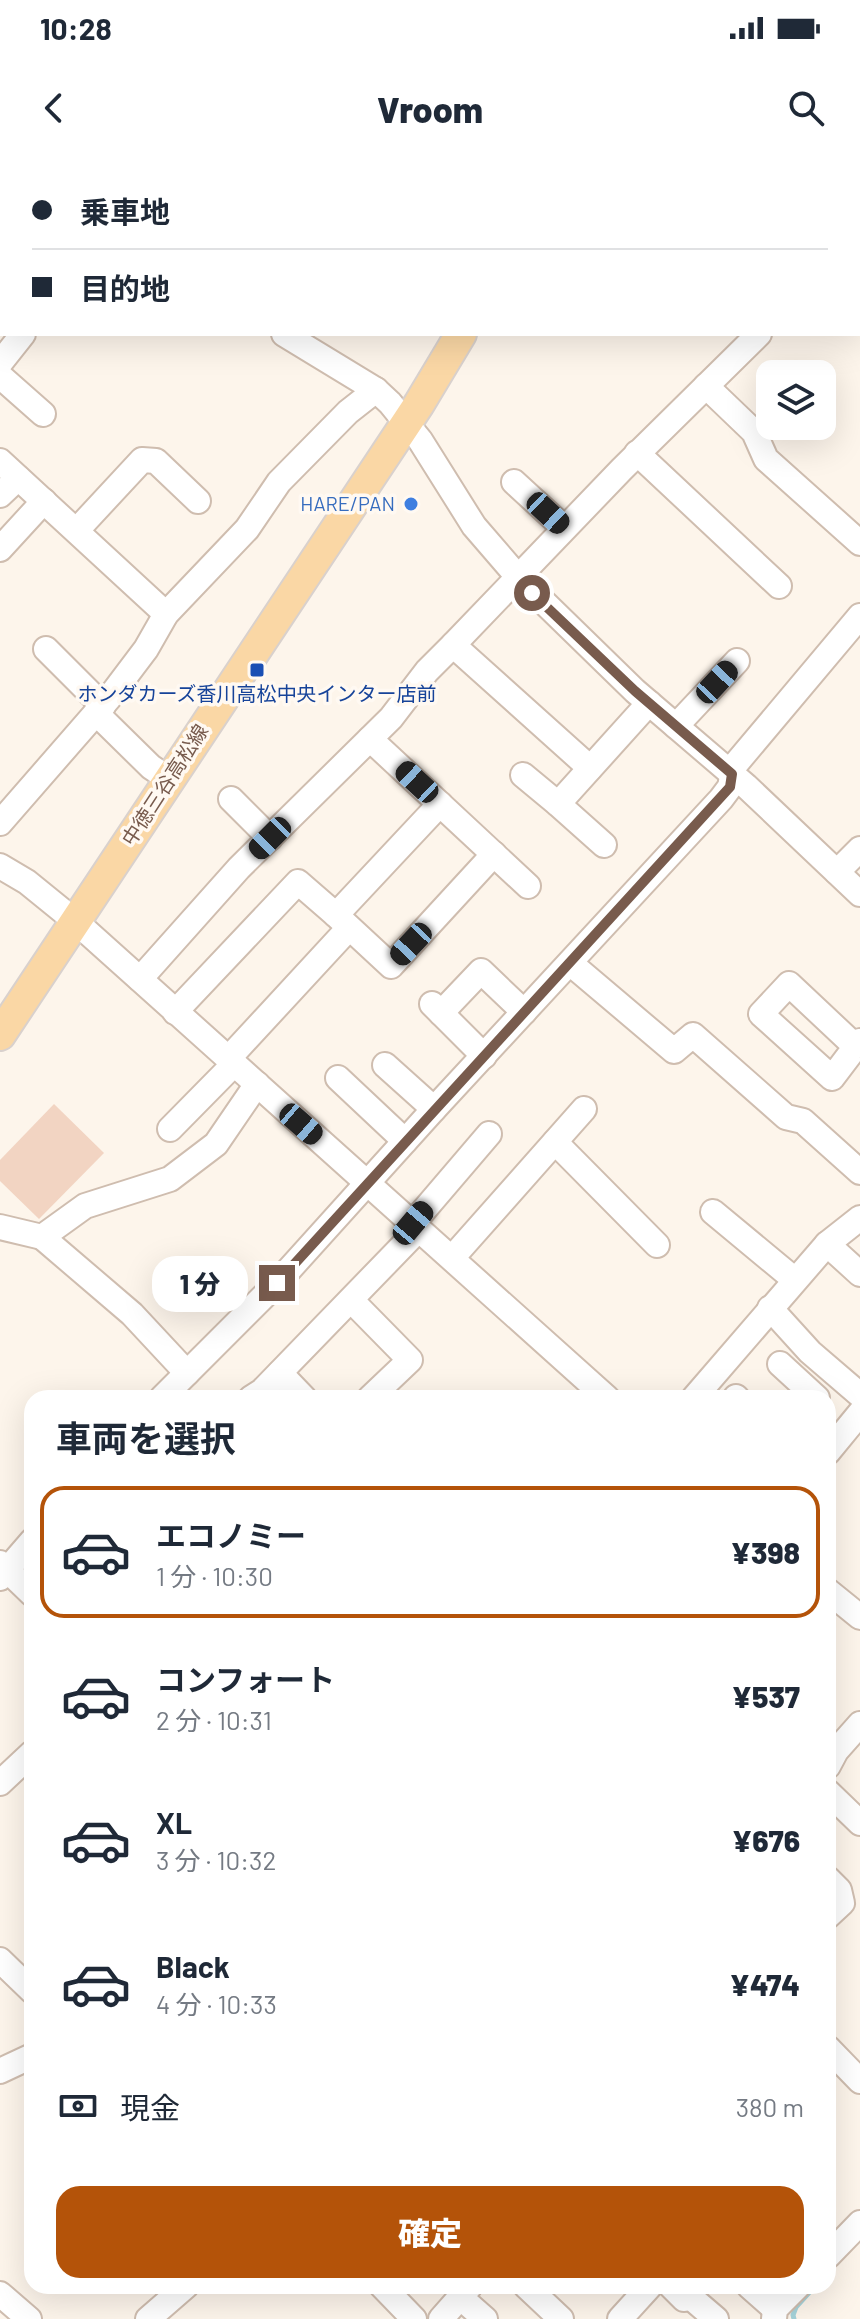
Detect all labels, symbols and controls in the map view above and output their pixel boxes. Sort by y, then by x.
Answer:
text: 10:28 [40,10,112,46]
icon: back [32,86,76,130]
icon: search [784,86,828,130]
text: Vroom [377,87,483,130]
text: 乗車地 [80,193,170,229]
text: 目的地 [80,270,170,306]
map controls [756,360,836,440]
button: layers [756,360,836,440]
car [522,488,574,538]
place label: HARE/PAN [300,491,395,515]
marker: HARE/PAN [402,495,420,513]
route start [514,575,550,611]
car [692,656,742,708]
marker: ホンダカーズ香川高松中央インター店前 [248,661,266,679]
place label: ホンダカーズ香川高松中央インター店前 [78,681,437,705]
street label: 中徳三谷高松線 [116,719,212,850]
car [391,757,443,807]
car [245,813,295,863]
car [386,918,436,970]
car [275,1099,327,1149]
car [388,1197,438,1249]
callout: 1 分 [153,1255,249,1311]
route end [259,1265,295,1301]
text: 1 分 [180,1268,220,1299]
text: 車両を選択 [56,1416,236,1459]
icon: car [60,1516,132,1588]
text: エコノミー [156,1517,306,1553]
text: ¥398 [731,1534,800,1570]
text: 1 分 · 10:30 [156,1560,273,1591]
icon: car [60,1660,132,1732]
text: コンフォート [156,1661,335,1697]
text: ¥537 [731,1678,800,1714]
text: 2 分 · 10:31 [156,1704,272,1735]
icon: car [60,1804,132,1876]
text: XL [156,1804,192,1840]
text: ¥676 [732,1822,800,1858]
text: 3 分 · 10:32 [156,1844,276,1875]
icon: car [60,1948,132,2020]
text: Black [156,1948,230,1984]
text: ¥474 [730,1966,800,2002]
text: 4 分 · 10:33 [156,1988,277,2019]
icon: cash [56,2084,100,2128]
text: 現金 [120,2089,180,2125]
text: 380 m [736,2091,804,2122]
button: 確定 [56,2186,804,2278]

